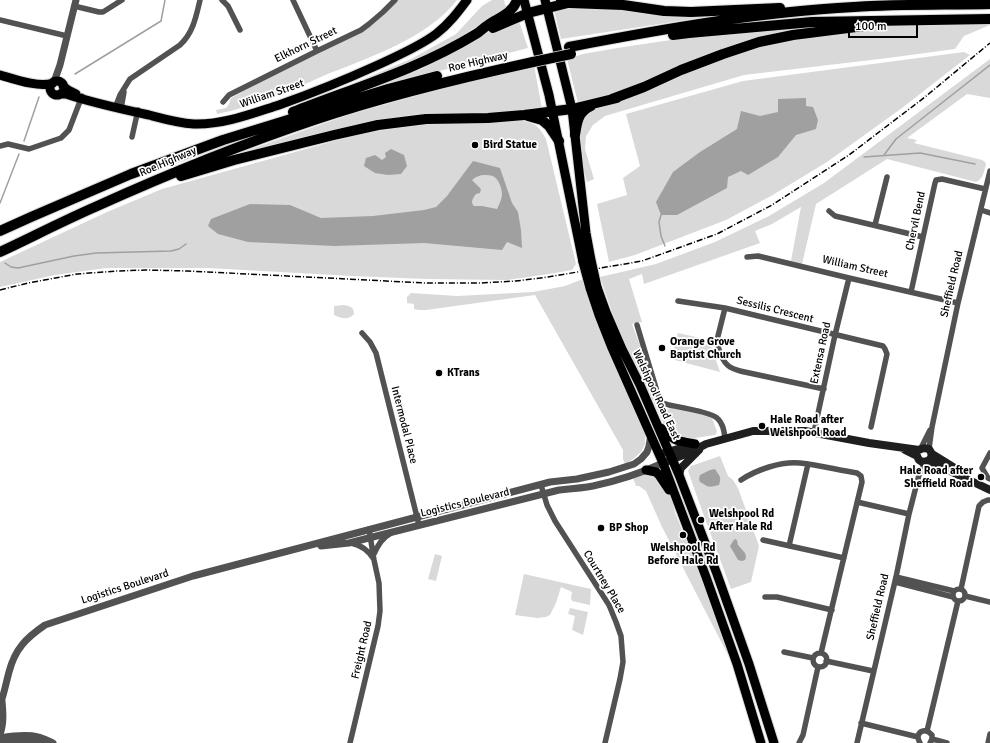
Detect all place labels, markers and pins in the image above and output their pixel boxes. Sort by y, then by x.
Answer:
place label: Bird Statue [483,138,537,152]
marker: Bird Statue [470,140,480,150]
place label: Orange Grove Baptist Church [670,335,741,361]
marker: Orange Grove Baptist Church [657,343,667,353]
place label: KTrans [447,366,480,380]
marker: KTrans [434,368,444,378]
place label: Hale Road after Welshpool Road [770,413,846,439]
marker: Hale Road after Welshpool Road [757,421,767,431]
place label: Hale Road after Sheffield Road [899,464,973,490]
marker: Hale Road after Sheffield Road [976,472,986,482]
place label: Welshpool Rd After Hale Rd [709,507,774,533]
marker: Welshpool Rd After Hale Rd [696,515,706,525]
place label: BP Shop [609,521,648,535]
marker: BP Shop [596,523,606,533]
marker: Welshpool Rd Before Hale Rd [678,530,688,540]
place label: Welshpool Rd Before Hale Rd [648,541,718,567]

